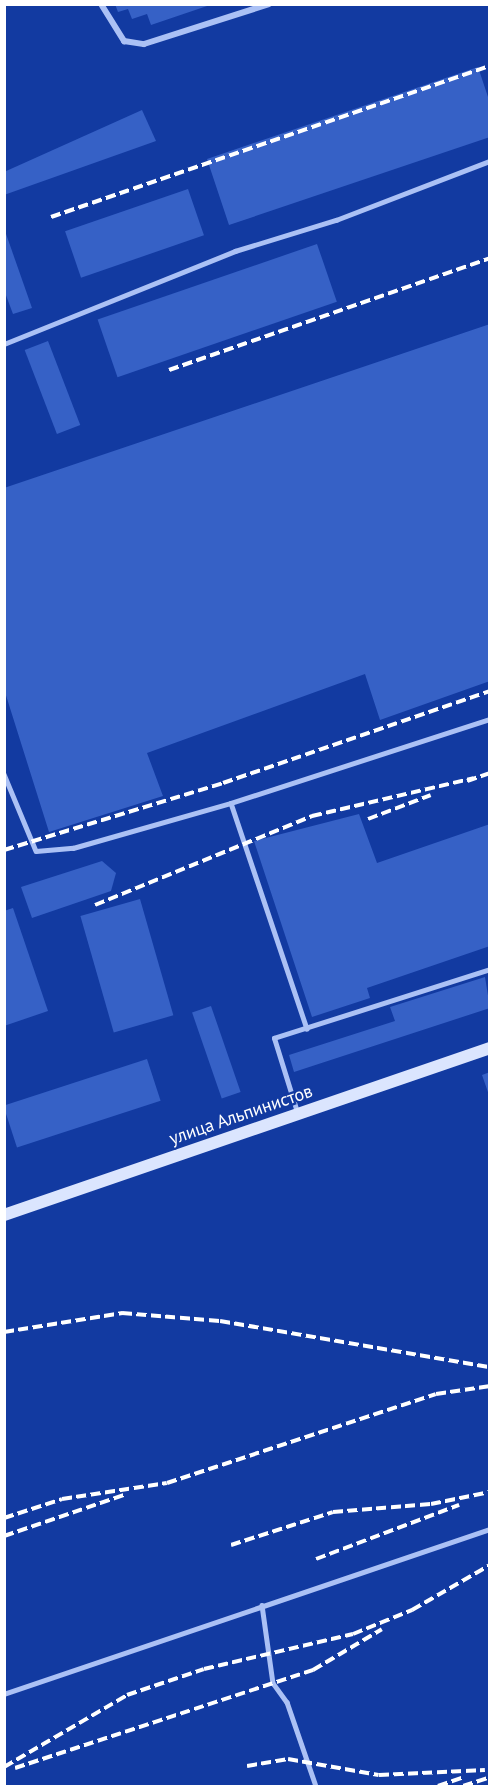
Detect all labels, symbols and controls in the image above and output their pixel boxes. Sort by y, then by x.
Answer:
street label: улица Альпинистов [166,1080,316,1150]

